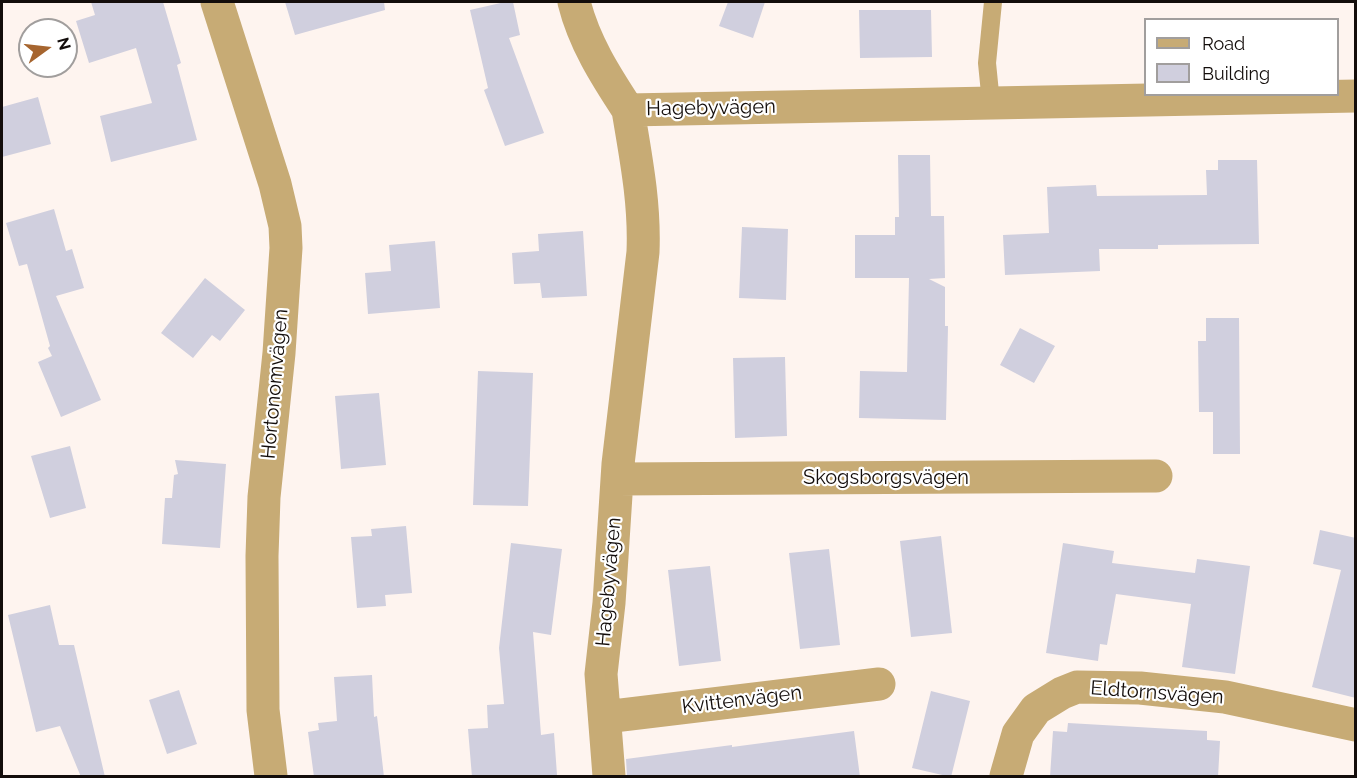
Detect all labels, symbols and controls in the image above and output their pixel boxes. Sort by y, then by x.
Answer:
north arrow [18,18,78,78]
legend [1144,18,1339,96]
text: Road [1202,33,1245,54]
text: N [53,35,75,52]
text: Building [1202,63,1270,84]
street label: Hagebyvägen [646,95,776,121]
street label: Hortonomvägen [256,308,294,460]
street label: Skogsborgsvägen [803,466,969,490]
street label: Hagebyvägen [591,516,627,648]
street label: Eldtornsvägen [1089,676,1225,710]
street label: Kvittenvägen [681,681,803,719]

